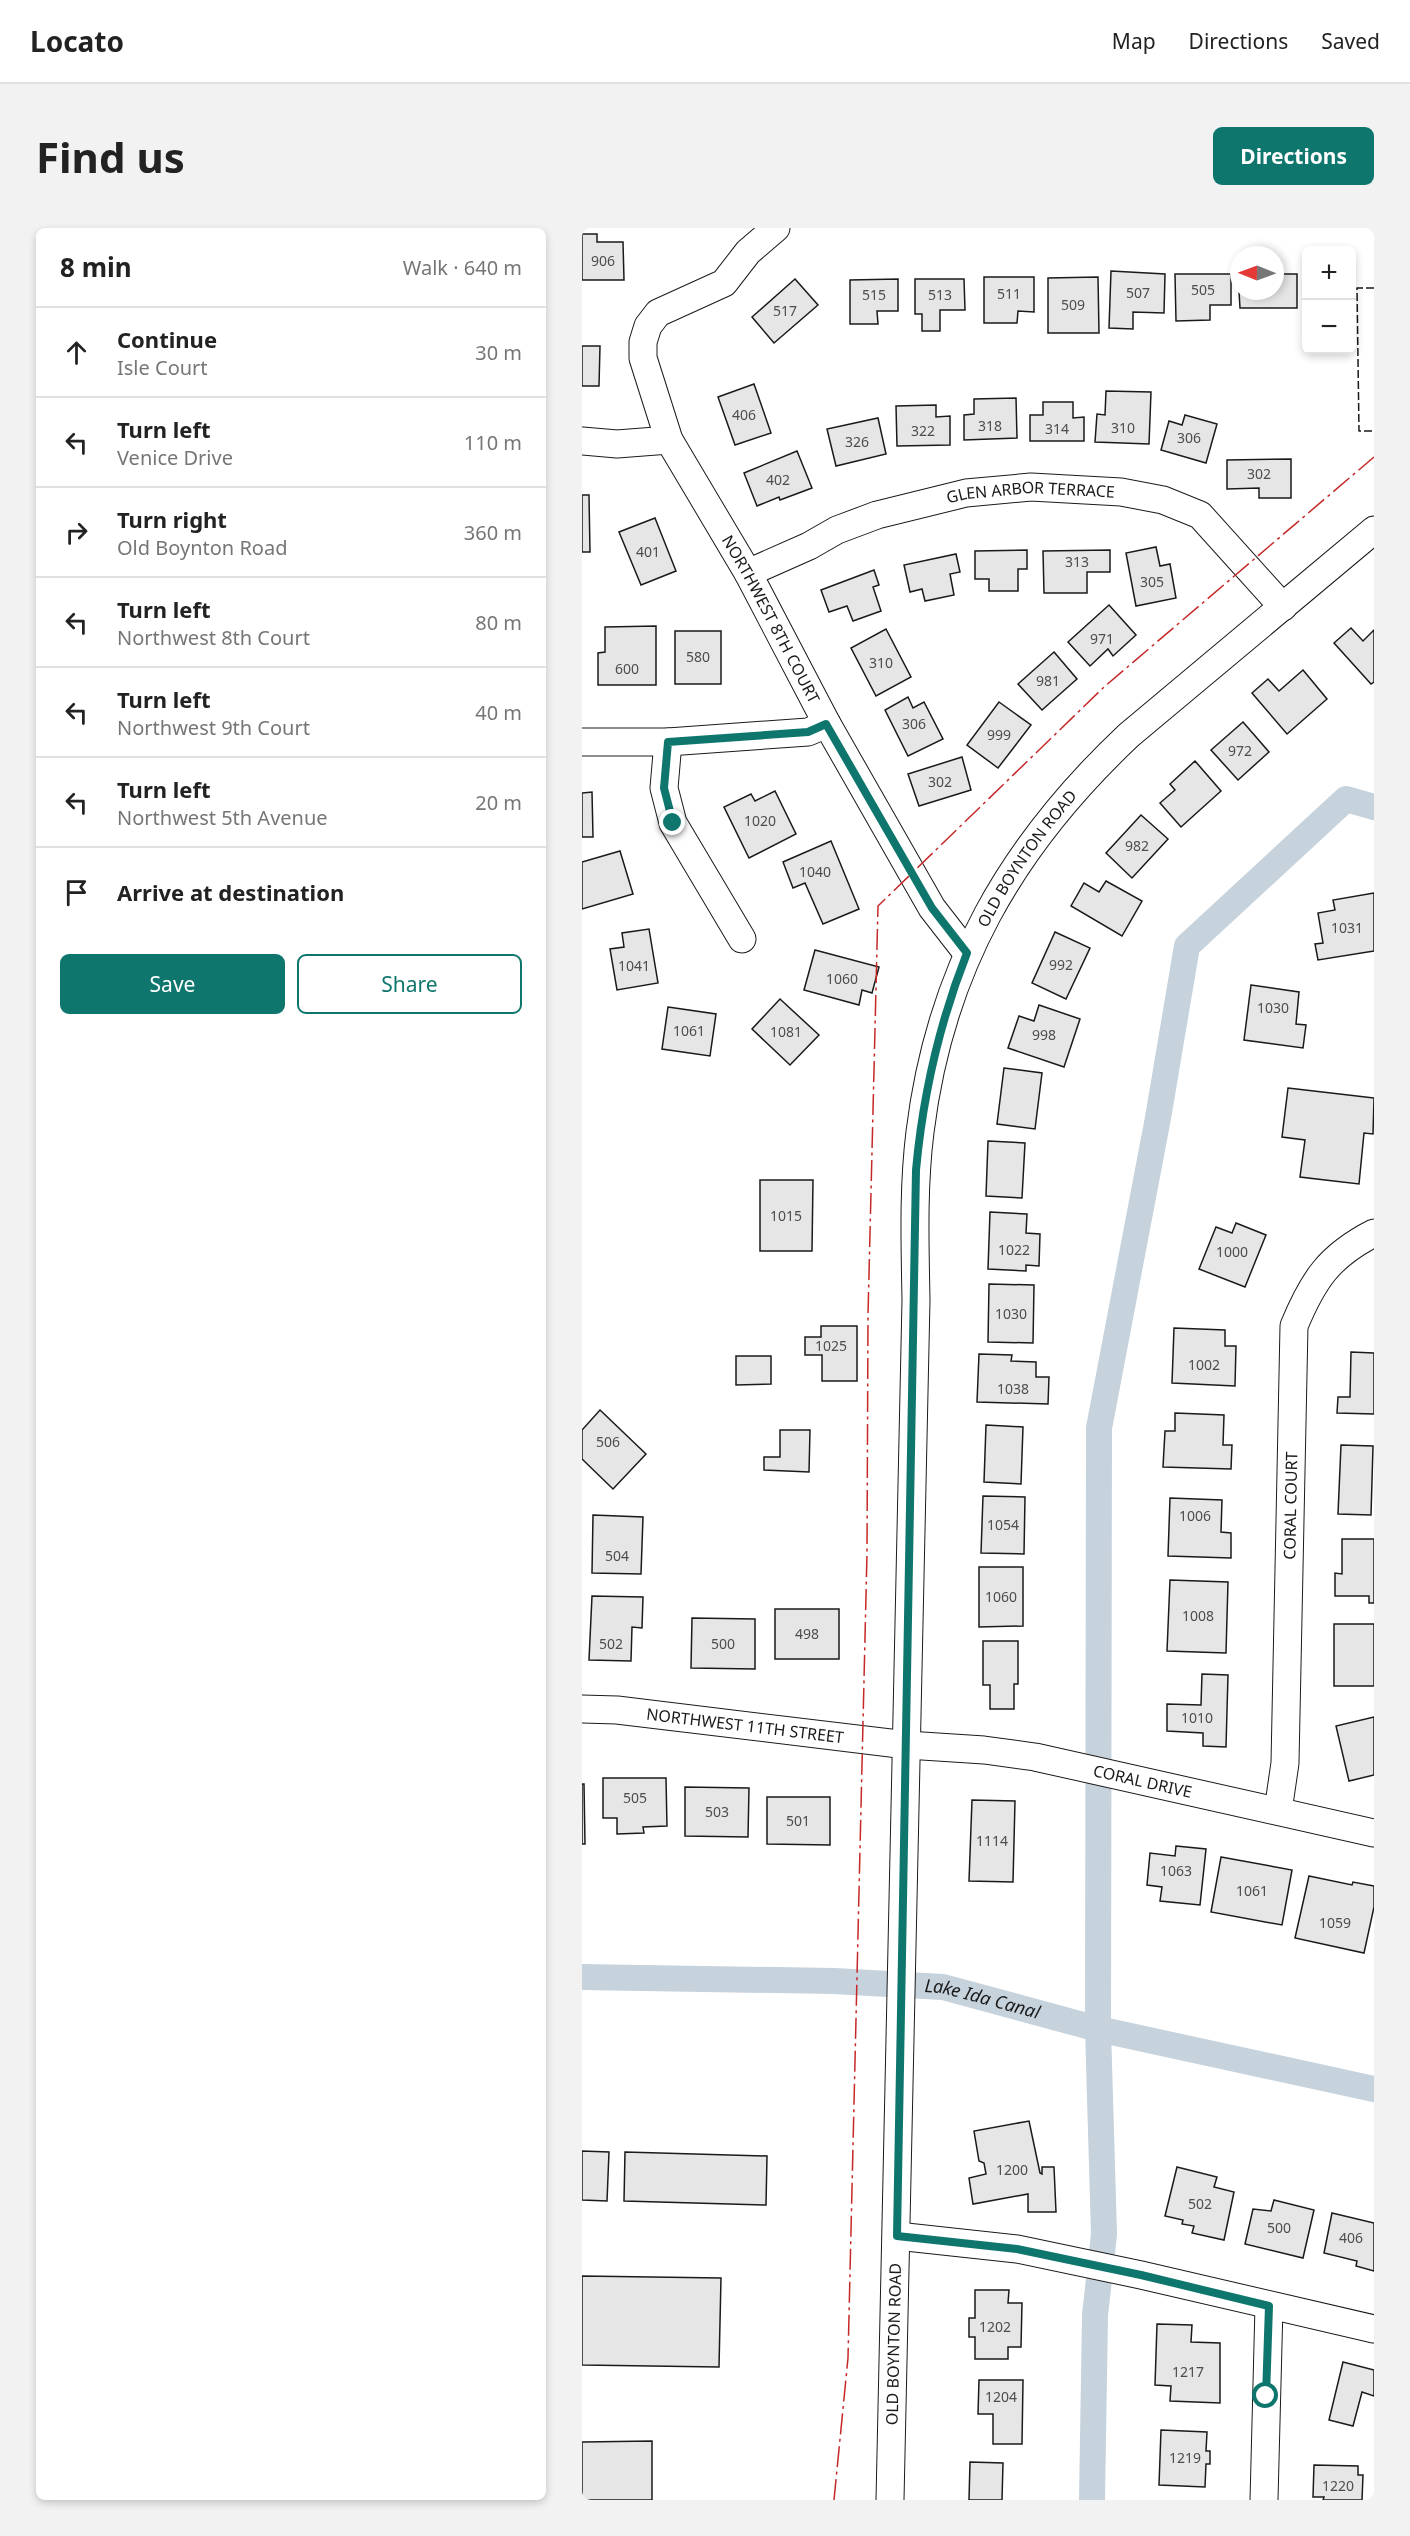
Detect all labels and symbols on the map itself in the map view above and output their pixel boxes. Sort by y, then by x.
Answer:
north arrow [1230,246,1284,300]
house number: 906 [591,251,615,270]
house number: 505 [1191,280,1215,299]
house number: 507 [1126,283,1150,302]
house number: 511 [997,284,1021,303]
house number: 515 [862,285,886,304]
house number: 513 [928,285,952,304]
house number: 509 [1061,295,1085,314]
house number: 517 [773,301,797,320]
house number: 406 [732,405,756,424]
house number: 318 [978,416,1002,435]
house number: 310 [1111,418,1135,437]
house number: 314 [1045,419,1069,438]
house number: 322 [911,421,935,440]
house number: 306 [1177,428,1201,447]
house number: 326 [845,432,869,451]
house number: 302 [1247,464,1271,483]
house number: 402 [766,470,790,489]
street label: GLEN ARBOR TERRACE [944,476,1115,508]
street label: NORTHWEST 8TH COURT [717,531,825,707]
house number: 401 [636,542,660,561]
house number: 313 [1065,552,1089,571]
house number: 305 [1140,572,1164,591]
house number: 971 [1090,629,1114,648]
house number: 580 [686,647,710,666]
house number: 310 [869,653,893,672]
house number: 600 [615,659,639,678]
house number: 981 [1036,671,1060,690]
house number: 306 [902,714,926,733]
house number: 999 [987,725,1011,744]
house number: 972 [1228,741,1252,760]
house number: 302 [928,772,952,791]
street label: OLD BOYNTON ROAD [972,785,1082,931]
route end [659,809,685,835]
house number: 1020 [744,811,776,830]
house number: 982 [1125,836,1149,855]
house number: 1040 [799,862,831,881]
house number: 1031 [1331,918,1363,937]
house number: 992 [1049,955,1073,974]
house number: 1041 [618,956,650,975]
house number: 1060 [826,969,858,988]
house number: 1030 [1257,998,1289,1017]
house number: 1061 [673,1021,705,1040]
house number: 1081 [770,1022,802,1041]
house number: 998 [1032,1025,1056,1044]
house number: 1015 [770,1206,802,1225]
house number: 1022 [998,1240,1030,1259]
house number: 1000 [1216,1242,1248,1261]
house number: 1030 [995,1304,1027,1323]
house number: 1025 [815,1336,847,1355]
house number: 1002 [1188,1355,1220,1374]
house number: 1038 [997,1379,1029,1398]
house number: 506 [596,1432,620,1451]
street label: CORAL COURT [1278,1451,1302,1560]
house number: 1006 [1179,1506,1211,1525]
house number: 1054 [987,1515,1019,1534]
house number: 504 [605,1546,629,1565]
house number: 1060 [985,1587,1017,1606]
house number: 1008 [1182,1606,1214,1625]
house number: 498 [795,1624,819,1643]
house number: 502 [599,1634,623,1653]
house number: 500 [711,1634,735,1653]
street label: NORTHWEST 11TH STREET [645,1703,845,1748]
house number: 1010 [1181,1708,1213,1727]
street label: CORAL DRIVE [1091,1759,1194,1803]
house number: 505 [623,1788,647,1807]
house number: 503 [705,1802,729,1821]
house number: 501 [786,1811,810,1830]
house number: 1114 [976,1831,1008,1850]
house number: 1063 [1160,1861,1192,1880]
house number: 1061 [1236,1881,1268,1900]
house number: 1059 [1319,1913,1351,1932]
water label: Lake Ida Canal [924,1973,1043,2024]
house number: 1200 [996,2160,1028,2179]
house number: 502 [1188,2194,1212,2213]
house number: 500 [1267,2218,1291,2237]
house number: 406 [1339,2228,1363,2247]
street label: OLD BOYNTON ROAD [881,2263,906,2425]
house number: 1202 [979,2317,1011,2336]
house number: 1217 [1172,2362,1204,2381]
route start [1252,2382,1278,2408]
house number: 1204 [985,2387,1017,2406]
house number: 1219 [1169,2448,1201,2467]
house number: 1220 [1322,2476,1354,2495]

